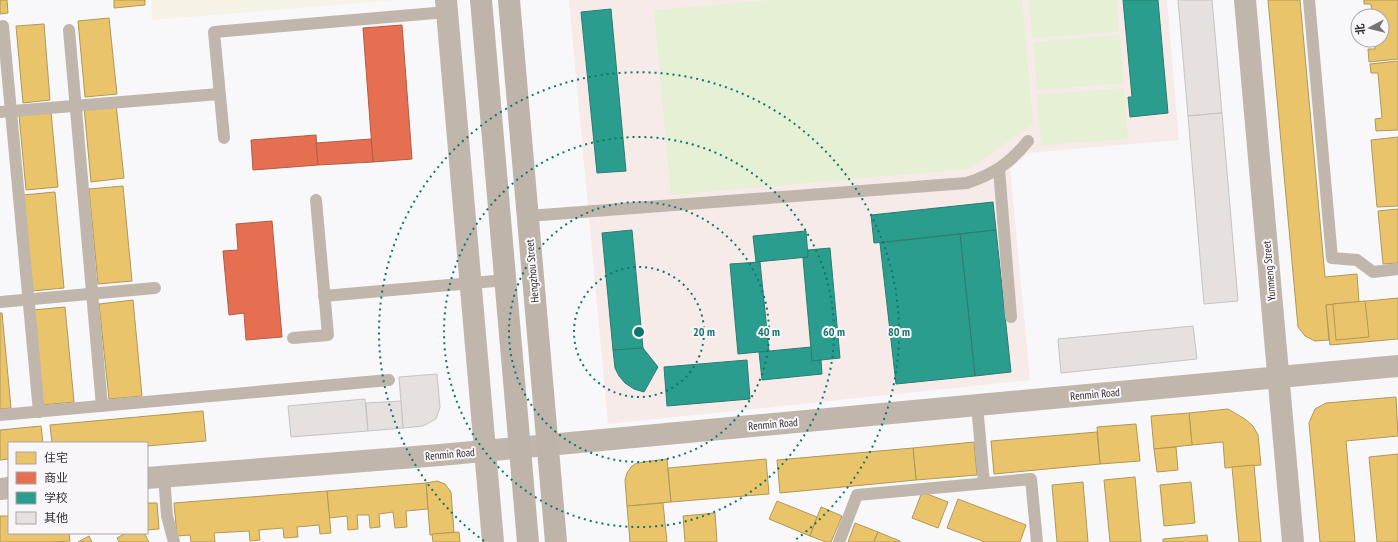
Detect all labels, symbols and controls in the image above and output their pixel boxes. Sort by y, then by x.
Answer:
north arrow [1350,8,1390,48]
text: 北 [1352,23,1368,36]
street label: Hengzhou Street [522,239,542,303]
street label: Yunmeng Street [1259,240,1279,302]
text: 20 m [693,324,715,339]
text: 40 m [758,324,780,339]
text: 60 m [823,324,845,339]
text: 80 m [888,324,910,339]
centre of rings [632,325,646,339]
street label: Renmin Road [1070,385,1121,403]
street label: Renmin Road [748,415,799,433]
legend [8,442,148,534]
street label: Renmin Road [425,445,476,463]
text: 住宅 [44,450,68,465]
text: 商业 [44,470,68,485]
text: 学校 [44,490,68,505]
text: 其他 [44,510,68,525]

